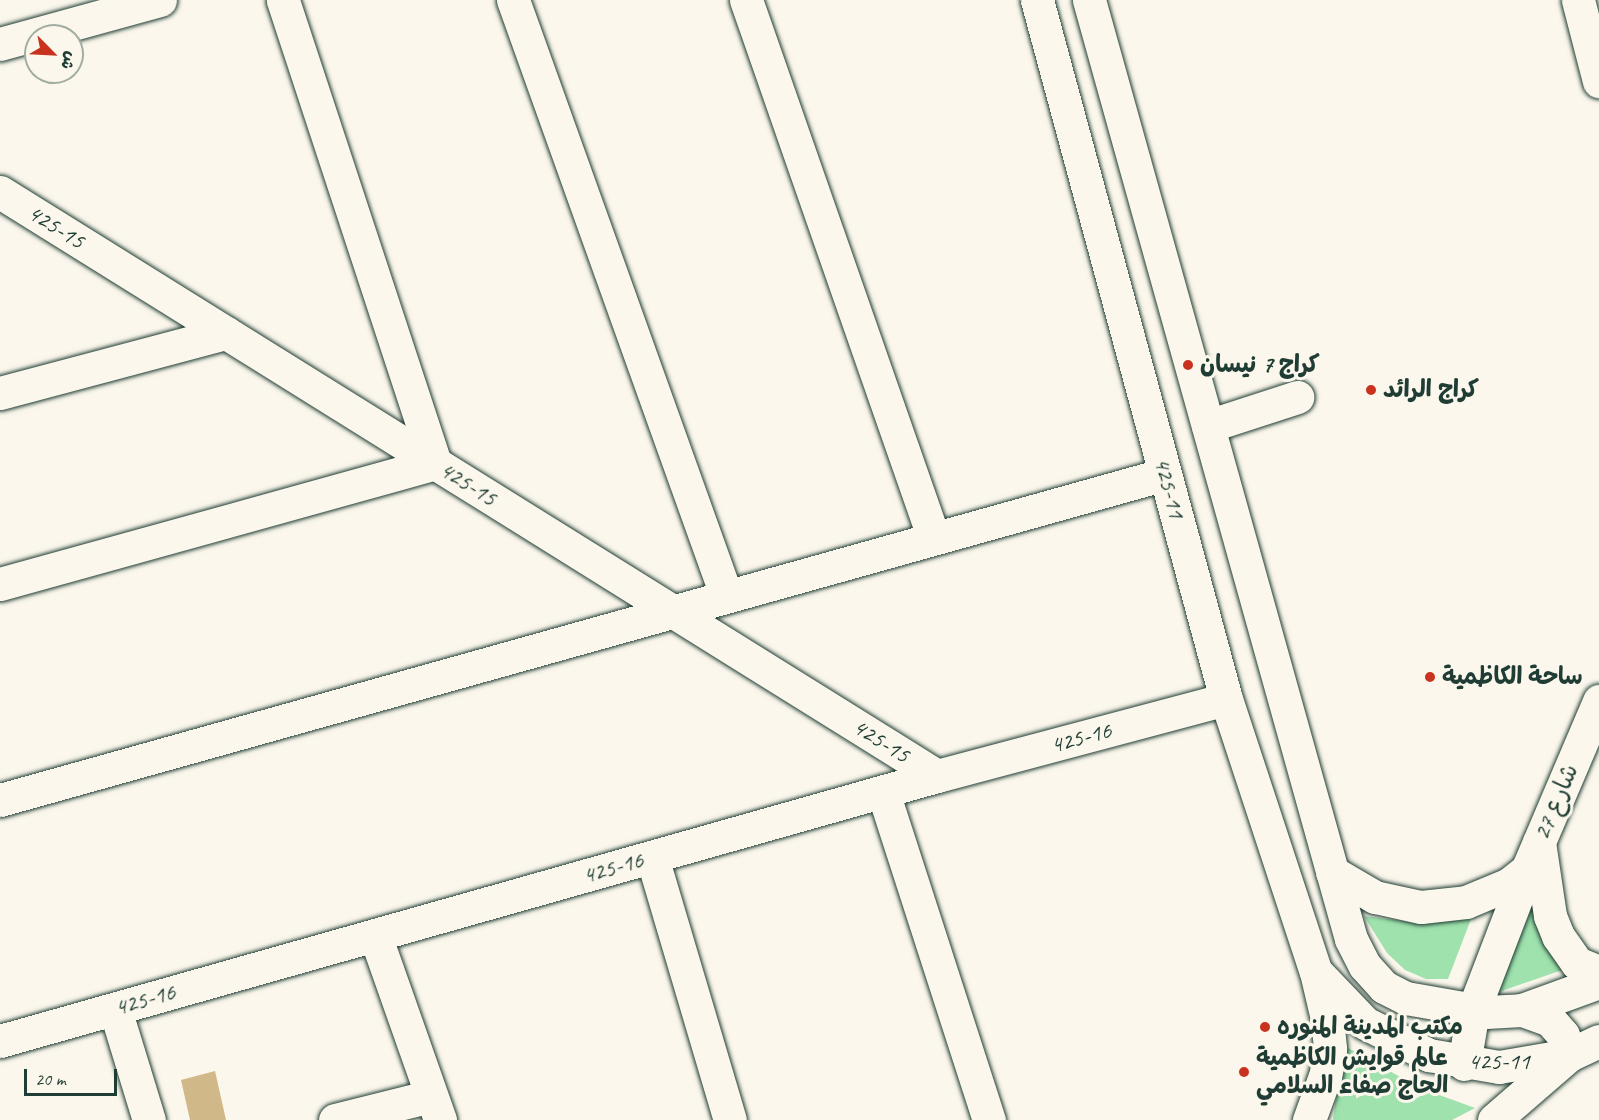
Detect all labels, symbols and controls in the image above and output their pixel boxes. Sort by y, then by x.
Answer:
north arrow [24,24,84,84]
text: ش [56,48,81,73]
street label: 425-15 [22,198,90,256]
place label: كراج 7 نيسان [1200,351,1320,379]
marker: كراج 7 نيسان [1181,358,1195,372]
place label: كراج الرائد [1383,376,1479,404]
marker: كراج الرائد [1364,383,1378,397]
street label: 425-11 [1147,454,1191,522]
street label: 425-15 [434,455,502,513]
place label: ساحة الكاظمية [1442,663,1583,691]
marker: ساحة الكاظمية [1423,670,1437,684]
street label: 425-15 [847,712,915,770]
street label: 425-16 [1047,716,1115,760]
street label: شارع 27 [1527,760,1585,844]
street label: 425-16 [579,846,647,890]
street label: 425-16 [111,978,179,1022]
place label: مكتب المدينة المنوره [1277,1013,1463,1041]
marker: مكتب المدينة المنوره [1258,1020,1272,1034]
place label: عالم قوايش الكاظمية الحاج صفاء السلامي [1256,1044,1448,1100]
street label: 425-11 [1468,1048,1530,1076]
scale bar [27,1057,120,1095]
marker: عالم قوايش الكاظمية الحاج صفاء السلامي [1237,1065,1251,1079]
text: 20 m [35,1068,66,1090]

